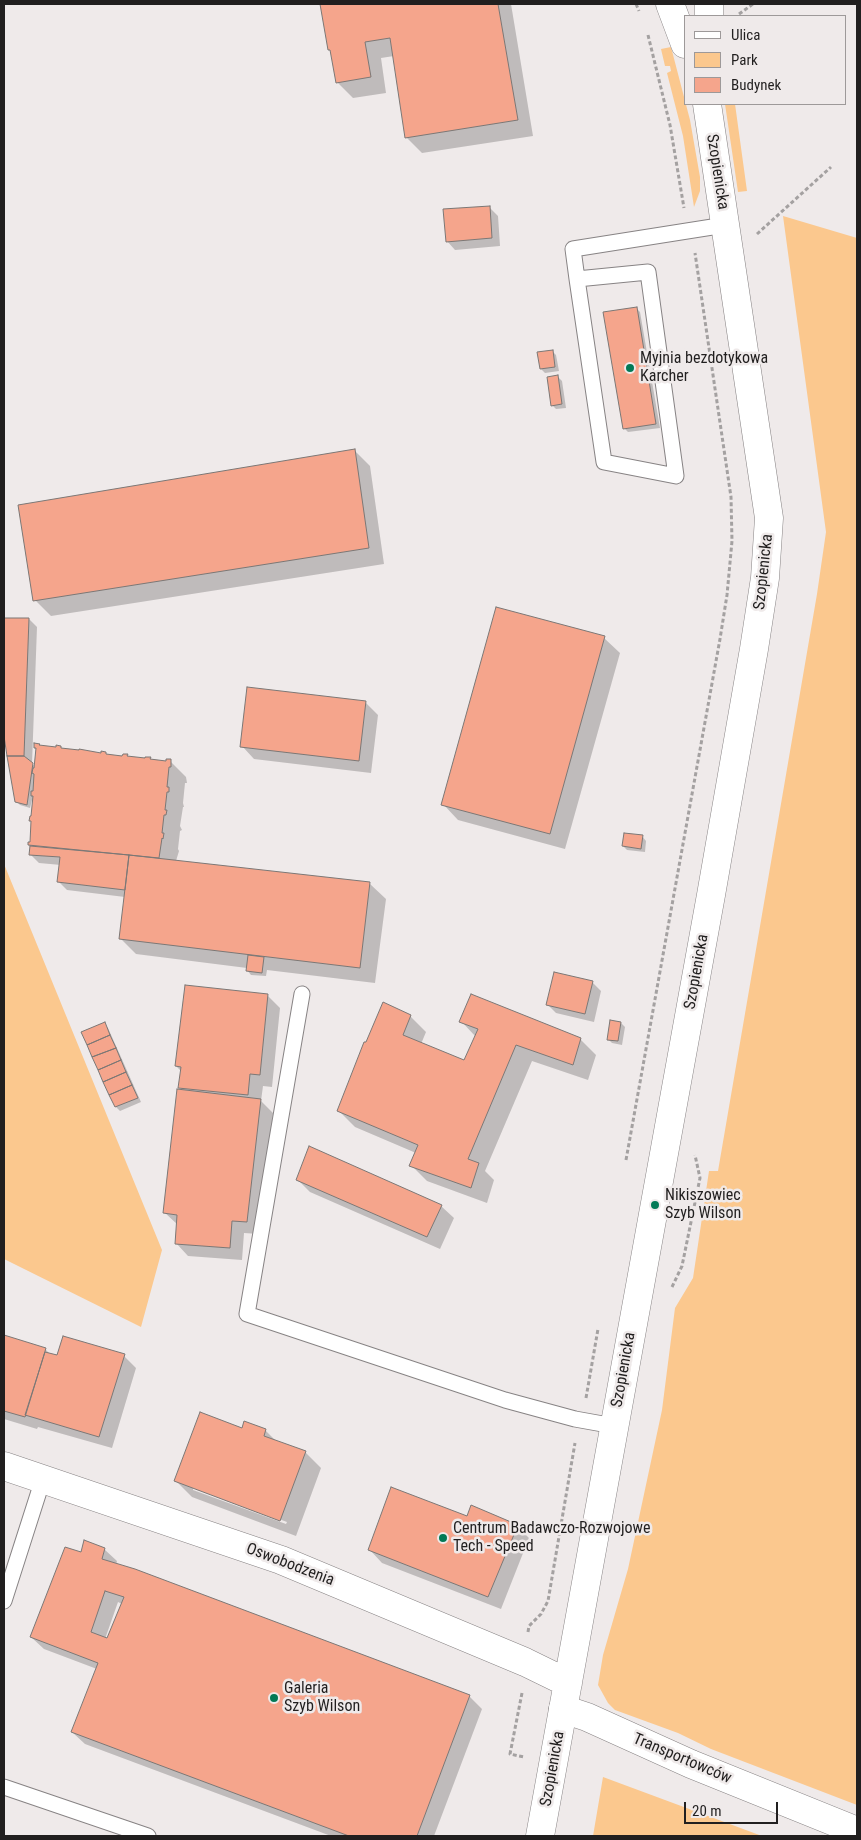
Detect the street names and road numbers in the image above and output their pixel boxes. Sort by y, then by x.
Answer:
street label: Szopienicka [702,133,732,211]
street label: Szopienicka [750,533,778,611]
street label: Szopienicka [681,933,713,1011]
street label: Szopienicka [608,1331,640,1409]
street label: Oswobodzenia [243,1539,337,1591]
street label: Szopienicka [537,1730,569,1808]
street label: Transportowców [630,1730,734,1788]

